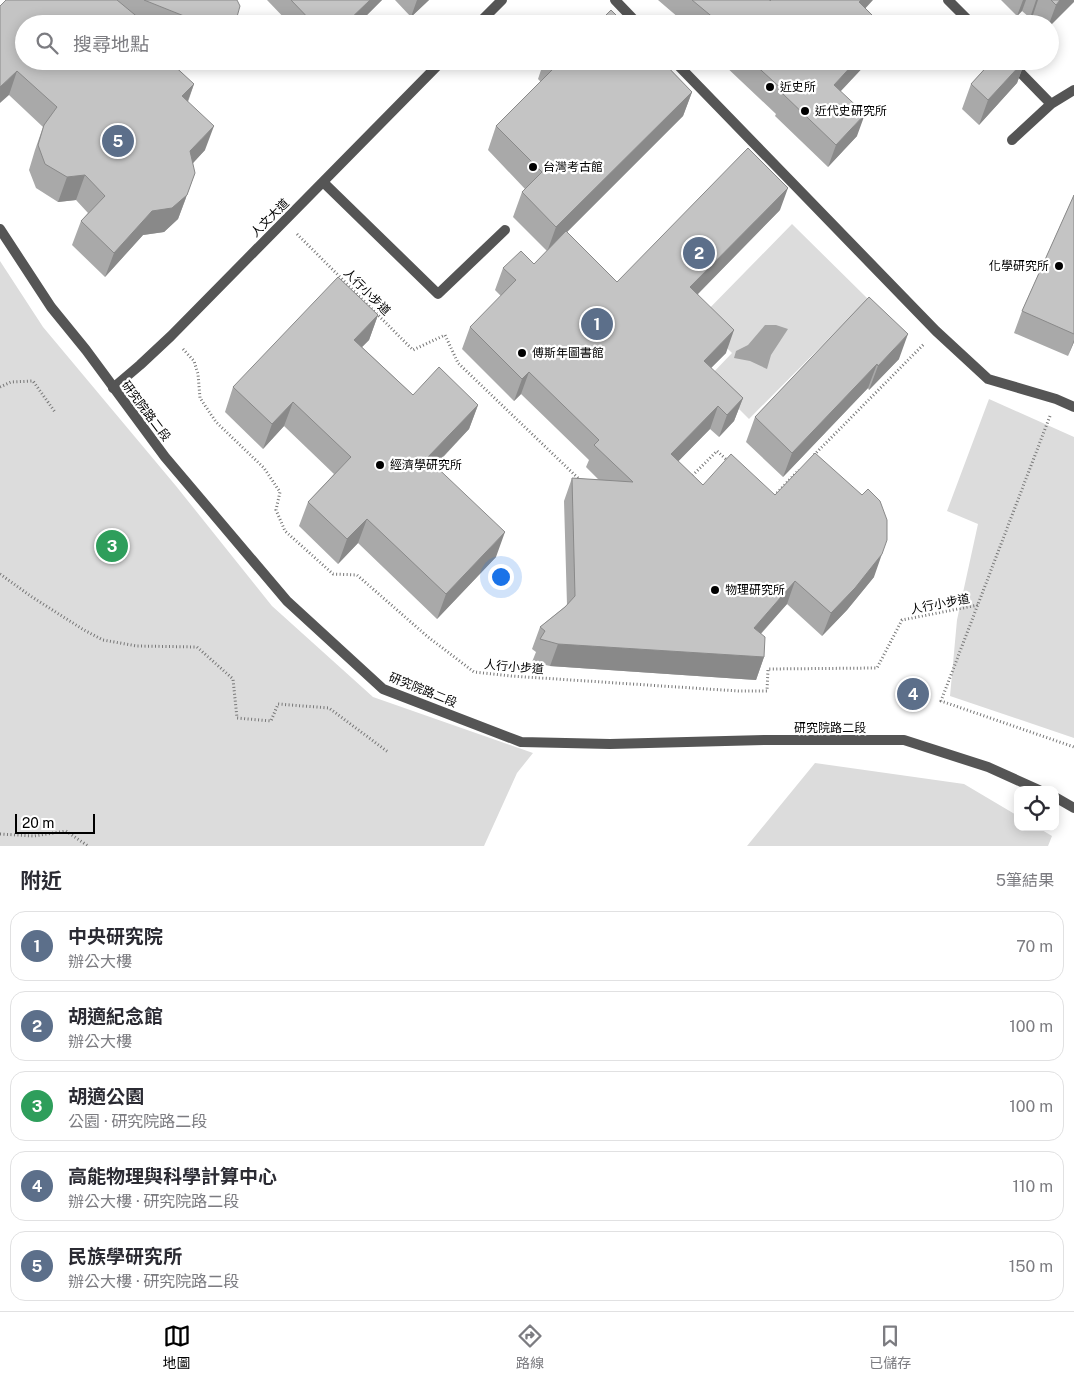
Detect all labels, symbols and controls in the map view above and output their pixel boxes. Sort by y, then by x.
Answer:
search box [15,15,1059,70]
icon: search [33,29,61,57]
text: 搜尋地點 [73,33,149,55]
place label: 近史所 [780,80,816,94]
marker: 近史所 [764,81,776,93]
place label: 近代史研究所 [815,104,887,118]
marker: 近代史研究所 [799,105,811,117]
pin: 5 [102,122,134,160]
place label: 台灣考古館 [543,160,603,174]
marker: 台灣考古館 [527,161,539,173]
street label: 人文大道 [248,196,292,240]
pin: 2 [683,234,715,272]
place label: 化學研究所 [989,259,1049,273]
marker: 化學研究所 [1053,260,1065,272]
street label: 人行小步道 [341,266,393,318]
pin: 1 [581,305,613,343]
place label: 傅斯年圖書館 [532,346,604,360]
marker: 傅斯年圖書館 [516,347,528,359]
street label: 研究院路二段 [119,378,173,444]
place label: 經濟學研究所 [390,458,462,472]
marker: 經濟學研究所 [374,459,386,471]
pin: 3 [96,527,128,565]
your location [488,564,514,590]
place label: 物理研究所 [725,583,785,597]
marker: 物理研究所 [709,584,721,596]
street label: 人行小步道 [909,591,971,617]
street label: 人行小步道 [483,657,545,677]
street label: 研究院路二段 [387,670,459,710]
pin: 4 [897,675,929,713]
street label: 研究院路二段 [794,721,866,735]
map controls [1014,786,1059,831]
button: locate [1014,786,1059,831]
scale bar [15,811,95,834]
text: 20 m [22,815,54,831]
text: 附近 [20,868,62,893]
text: 5筆結果 [996,871,1054,890]
text: 中央研究院 [68,925,163,947]
text: 1 [34,937,40,956]
text: 70 m [1016,937,1053,956]
text: 辦公大樓 [68,952,132,971]
text: 胡適紀念館 [68,1005,163,1027]
text: 2 [32,1017,42,1036]
text: 100 m [1009,1017,1053,1036]
text: 辦公大樓 [68,1032,132,1051]
text: 胡適公園 [68,1085,144,1107]
text: 3 [32,1097,42,1116]
text: 100 m [1009,1097,1053,1116]
text: 公園 · 研究院路二段 [68,1112,207,1131]
text: 高能物理與科學計算中心 [68,1165,277,1187]
text: 4 [32,1177,42,1196]
text: 110 m [1012,1177,1053,1196]
text: 辦公大樓 · 研究院路二段 [68,1192,239,1211]
text: 民族學研究所 [68,1245,182,1267]
text: 5 [32,1257,42,1276]
text: 150 m [1009,1257,1053,1276]
text: 辦公大樓 · 研究院路二段 [68,1272,239,1291]
tab: 地圖 [163,1322,191,1372]
tab: 路線 [516,1322,544,1372]
tab: 已儲存 [869,1322,911,1372]

